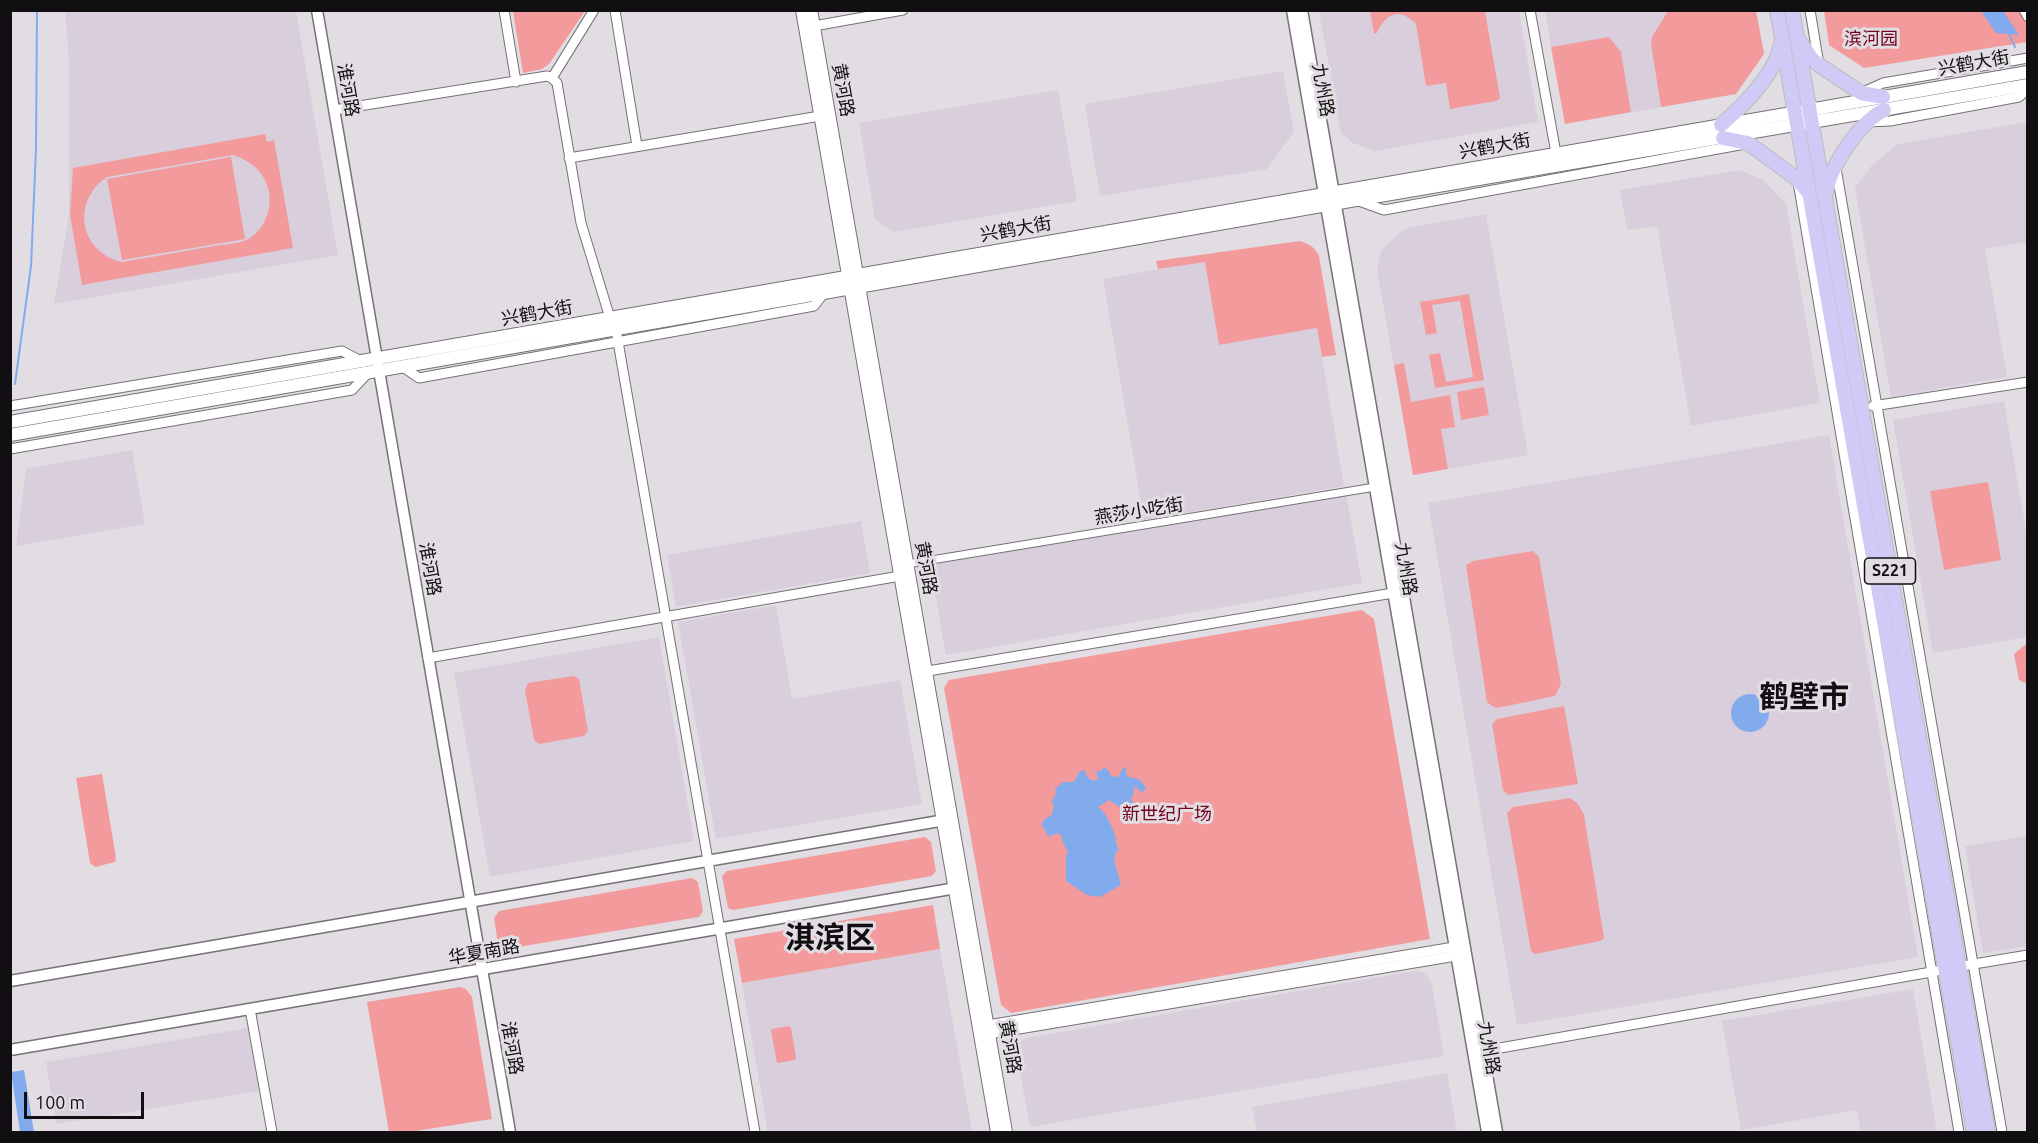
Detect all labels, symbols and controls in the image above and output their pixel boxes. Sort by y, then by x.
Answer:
park label: 滨河园 [1844,28,1898,50]
street label: 兴鹤大街 [1937,46,2011,80]
street label: 淮河路 [333,62,363,118]
street label: 黄河路 [828,62,858,118]
street label: 九州路 [1308,62,1338,118]
street label: 兴鹤大街 [1458,129,1532,163]
street label: 兴鹤大街 [979,212,1053,246]
street label: 兴鹤大街 [500,296,574,330]
street label: 燕莎小吃街 [1093,493,1185,529]
street label: 黄河路 [911,540,941,596]
street label: 淮河路 [415,541,445,597]
street label: 九州路 [1391,541,1421,597]
road number: S221 [1864,558,1916,584]
district label: 鹤壁市 [1759,679,1849,715]
park label: 新世纪广场 [1122,803,1212,825]
district label: 淇滨区 [785,920,875,956]
street label: 华夏南路 [447,935,521,969]
street label: 黄河路 [995,1019,1025,1075]
street label: 淮河路 [497,1020,527,1076]
street label: 九州路 [1474,1020,1504,1076]
scale bar [27,1080,147,1118]
text: 100 m [35,1092,85,1112]

